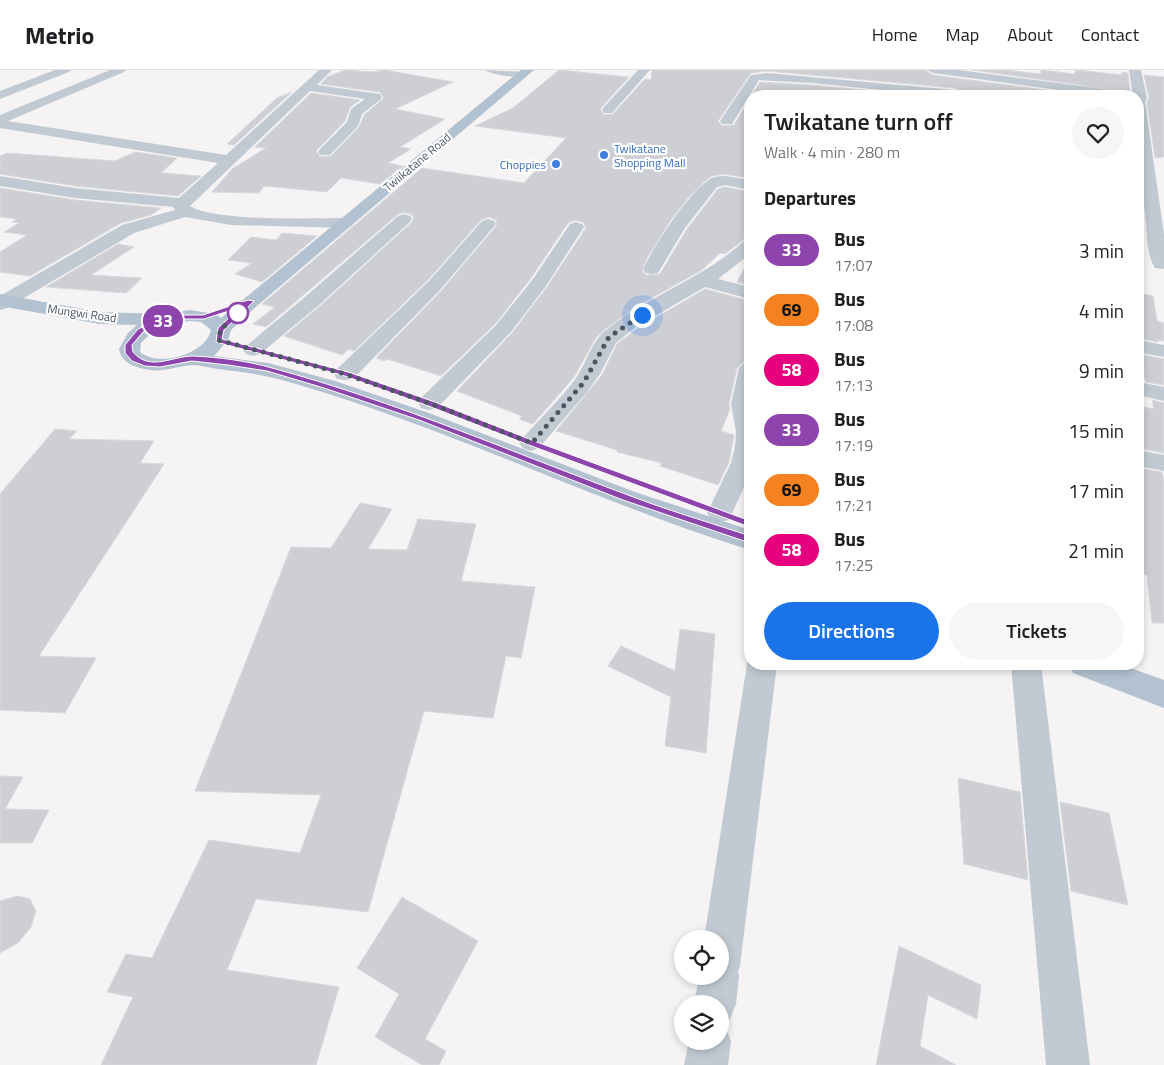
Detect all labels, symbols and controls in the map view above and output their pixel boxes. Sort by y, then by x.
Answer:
text: Metrio [25,17,94,53]
text: Home [872,21,918,48]
text: Map [946,21,979,48]
text: About [1007,21,1053,48]
text: Contact [1081,21,1139,48]
text: Twikatane turn off [764,103,953,139]
button: heart [1072,107,1124,159]
street label: Twiikatane Road [379,128,455,196]
place label: Twikatane Shopping Mall [614,139,685,172]
text: Walk · 4 min · 280 m [764,140,900,164]
marker: Twikatane Shopping Mall [598,149,610,161]
place label: Choppies [500,155,546,174]
marker: Choppies [550,158,562,170]
text: Departures [764,183,856,212]
text: Bus [834,224,865,253]
text: 33 [781,236,802,263]
text: 3 min [1079,236,1124,265]
text: 17:07 [834,253,873,277]
text: Bus [834,284,865,313]
text: 69 [781,296,802,323]
text: 4 min [1079,296,1124,325]
street label: Mungwi Road [46,299,118,327]
unlabelled marker [227,302,249,324]
your location [630,303,655,328]
line badge: 33 [140,305,186,337]
text: 33 [153,307,173,334]
text: 17:08 [834,313,873,337]
text: Bus [834,344,865,373]
text: 58 [781,356,802,383]
text: 9 min [1079,356,1124,385]
text: 17:13 [834,373,873,397]
text: Bus [834,404,865,433]
text: 33 [781,416,802,443]
text: 15 min [1068,416,1124,445]
text: 17:19 [834,433,873,457]
text: Bus [834,464,865,493]
text: 69 [781,476,802,503]
text: 17 min [1068,476,1124,505]
text: 17:21 [834,493,873,517]
text: Bus [834,524,865,553]
text: 58 [781,536,802,563]
text: 21 min [1068,536,1124,565]
text: 17:25 [834,553,873,577]
button: Directions [764,602,939,660]
button: Tickets [949,602,1124,660]
map controls [674,930,729,1050]
button: locate [674,930,729,985]
button: layers [674,995,729,1050]

